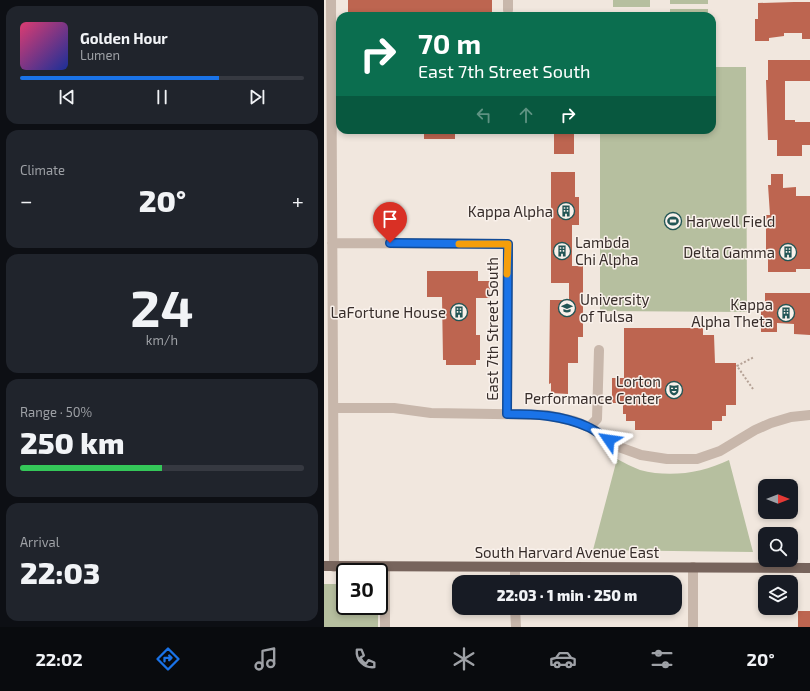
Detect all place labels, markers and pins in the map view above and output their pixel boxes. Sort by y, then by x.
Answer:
building icon: Kappa Alpha [556,201,576,221]
pin [373,202,407,243]
place label: Kappa Alpha [468,202,553,220]
sports icon: Harwell Field [663,211,683,231]
place label: Harwell Field [686,212,775,230]
place label: Lambda Chi Alpha [575,233,638,268]
building icon: Lambda Chi Alpha [552,241,572,261]
building icon: Delta Gamma [778,242,798,262]
place label: Delta Gamma [683,243,775,261]
place label: University of Tulsa [580,290,649,325]
place label: Kappa Alpha Theta [691,295,773,330]
school or university icon: University of Tulsa [557,298,577,318]
building icon: LaFortune House [449,302,469,322]
place label: LaFortune House [331,303,446,321]
building icon: Kappa Alpha Theta [776,303,796,323]
place label: Lorton Performance Center [524,372,661,407]
theatre icon: Lorton Performance Center [664,380,684,400]

